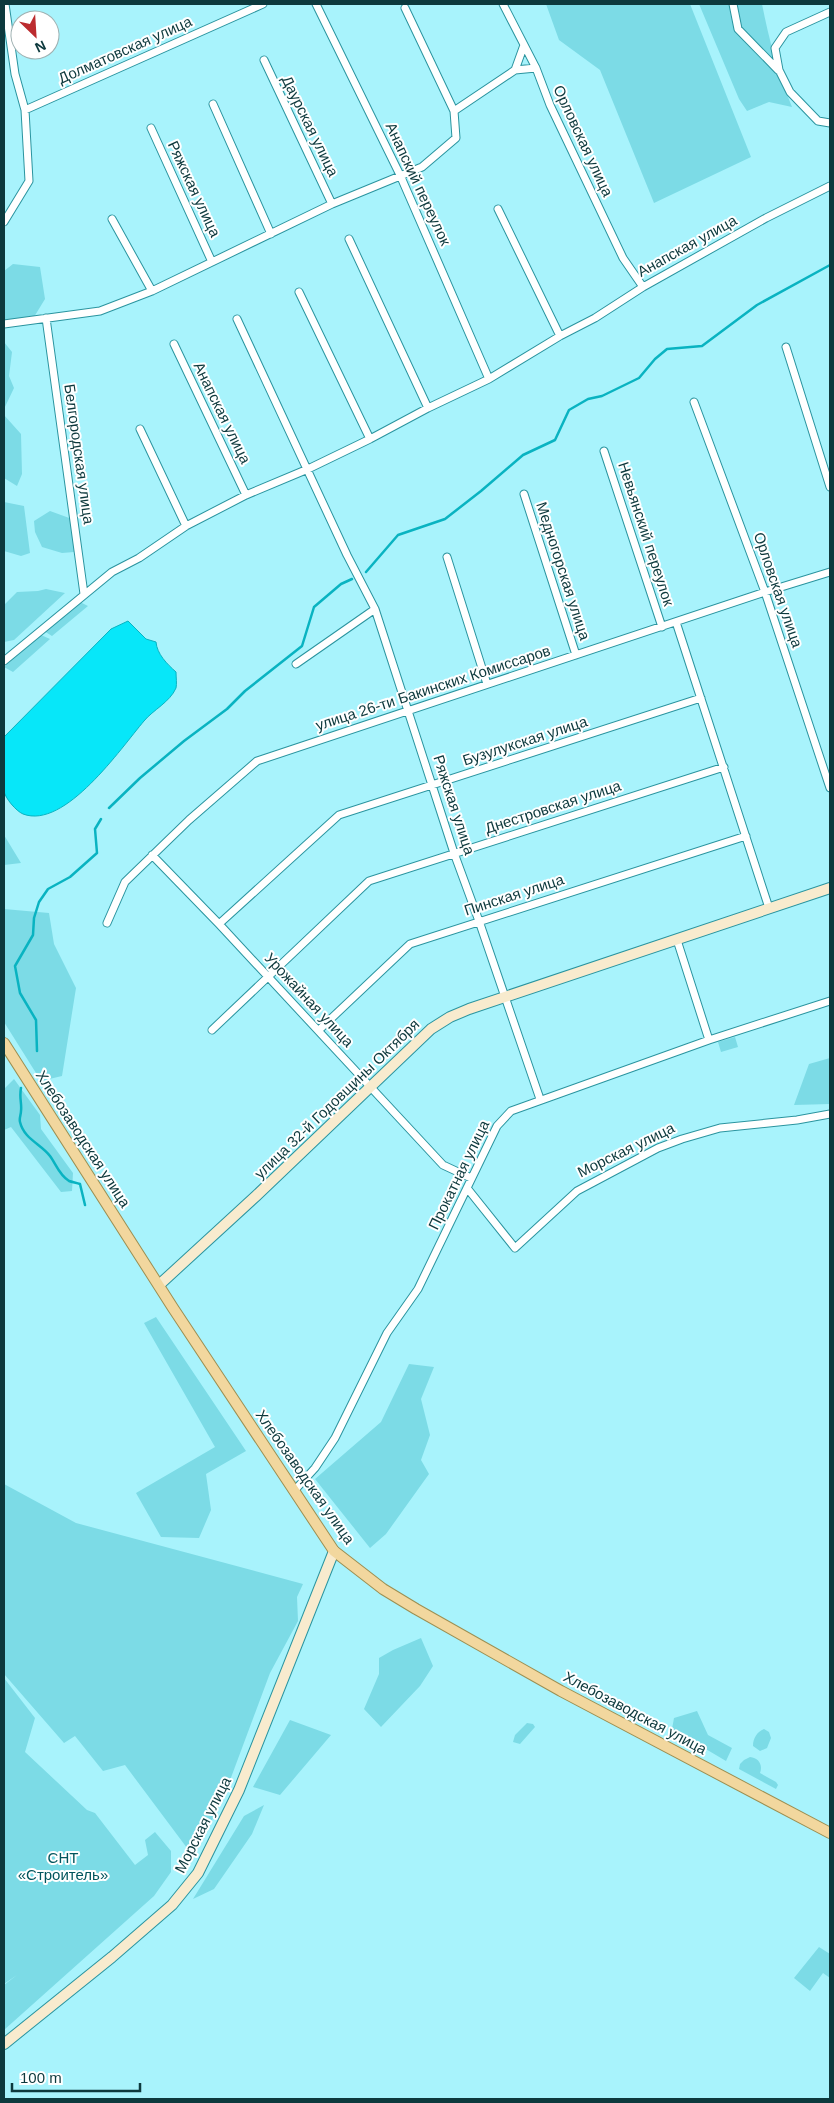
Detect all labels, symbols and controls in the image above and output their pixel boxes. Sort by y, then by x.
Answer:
north arrow [10,10,60,60]
street label: Долматовская улица [55,12,195,87]
text: N [33,37,48,56]
street label: Даурская улица [279,72,343,180]
street label: Орловская улица [550,82,617,200]
street label: Анапский переулок [382,120,455,248]
street label: Ряжская улица [165,138,224,240]
street label: Анапская улица [634,211,740,280]
street label: Анапская улица [190,359,255,467]
street label: Белгородская улица [61,383,98,526]
street label: Невьянский переулок [615,460,678,608]
street label: Медногорская улица [533,500,594,643]
street label: Орловская улица [751,530,806,650]
street label: улица 26-ти Бакинских Комиссаров [313,641,552,734]
street label: Бузулукская улица [460,712,590,769]
street label: Ряжская улица [430,753,479,858]
street label: Днестровская улица [483,776,624,837]
street label: Пинская улица [462,870,566,919]
street label: Урожайная улица [261,949,358,1051]
street label: улица 32-й Годовщины Октября [251,1015,422,1182]
street label: Хлебозаводская улица [33,1067,134,1211]
street label: Прокатная улица [425,1117,493,1232]
street label: Морская улица [575,1118,678,1180]
street label: Хлебозаводская улица [253,1406,359,1548]
street label: Хлебозаводская улица [561,1668,710,1758]
street label: Морская улица [171,1773,234,1876]
park label: СНТ «Строитель» [18,1849,108,1883]
scale bar [12,2060,140,2092]
text: 100 m [20,2069,62,2086]

